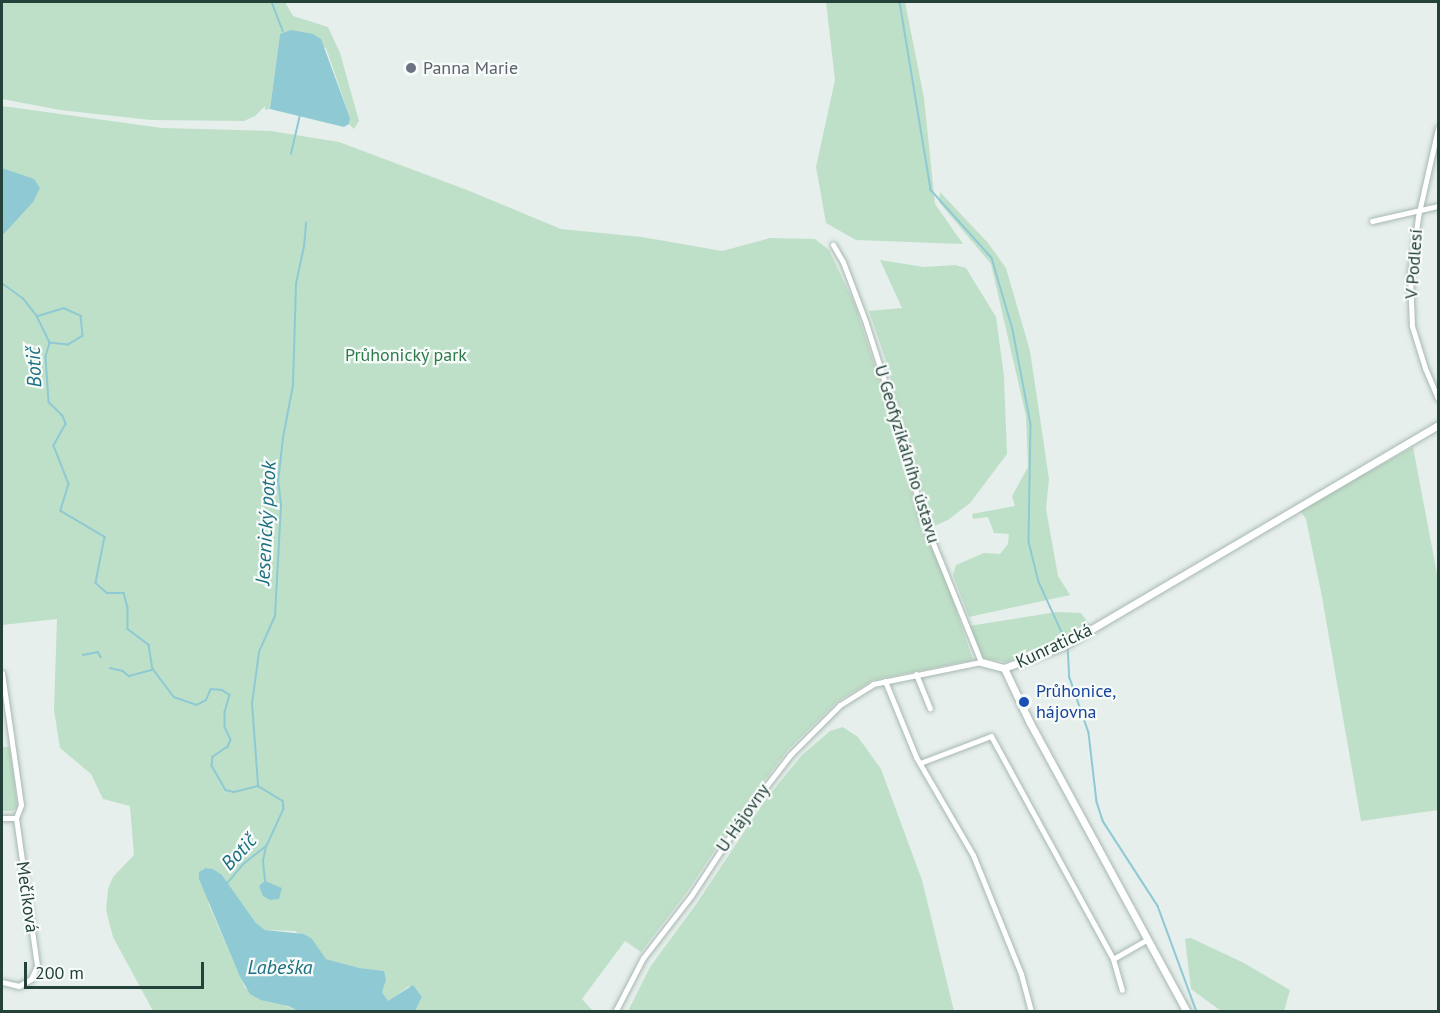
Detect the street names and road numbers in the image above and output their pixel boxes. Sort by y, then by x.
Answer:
street label: V Podlesí [1401,228,1427,300]
street label: U Geofyzikálního ústavu [870,362,944,546]
street label: Kunratická [1012,619,1096,673]
street label: U Hájovny [712,780,774,856]
street label: Mečíková [11,860,43,934]

